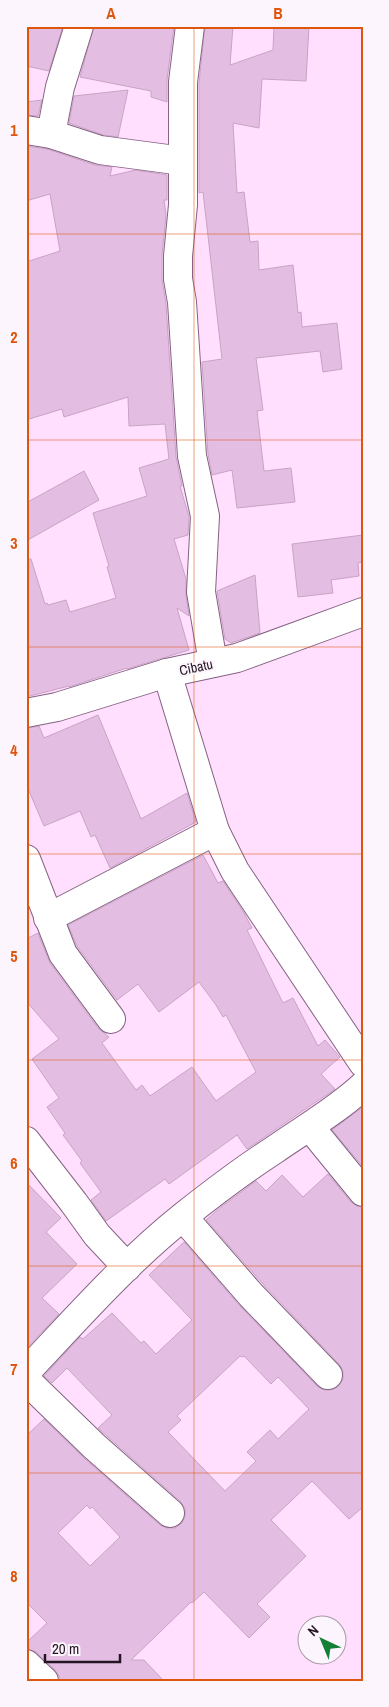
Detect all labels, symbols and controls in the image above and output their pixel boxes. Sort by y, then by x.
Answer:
text: A [106,2,116,24]
text: B [273,2,283,24]
text: 1 [10,119,18,141]
text: 2 [10,326,18,348]
text: 3 [10,532,18,554]
street label: Cibatu [178,655,214,679]
text: 4 [10,739,18,761]
text: 5 [10,945,18,967]
text: 6 [10,1152,18,1174]
text: 7 [10,1358,18,1380]
text: 8 [10,1565,18,1587]
north arrow [296,1614,346,1664]
text: N [304,1621,322,1640]
scale bar [45,1632,120,1664]
text: 20 m [52,1638,79,1659]

